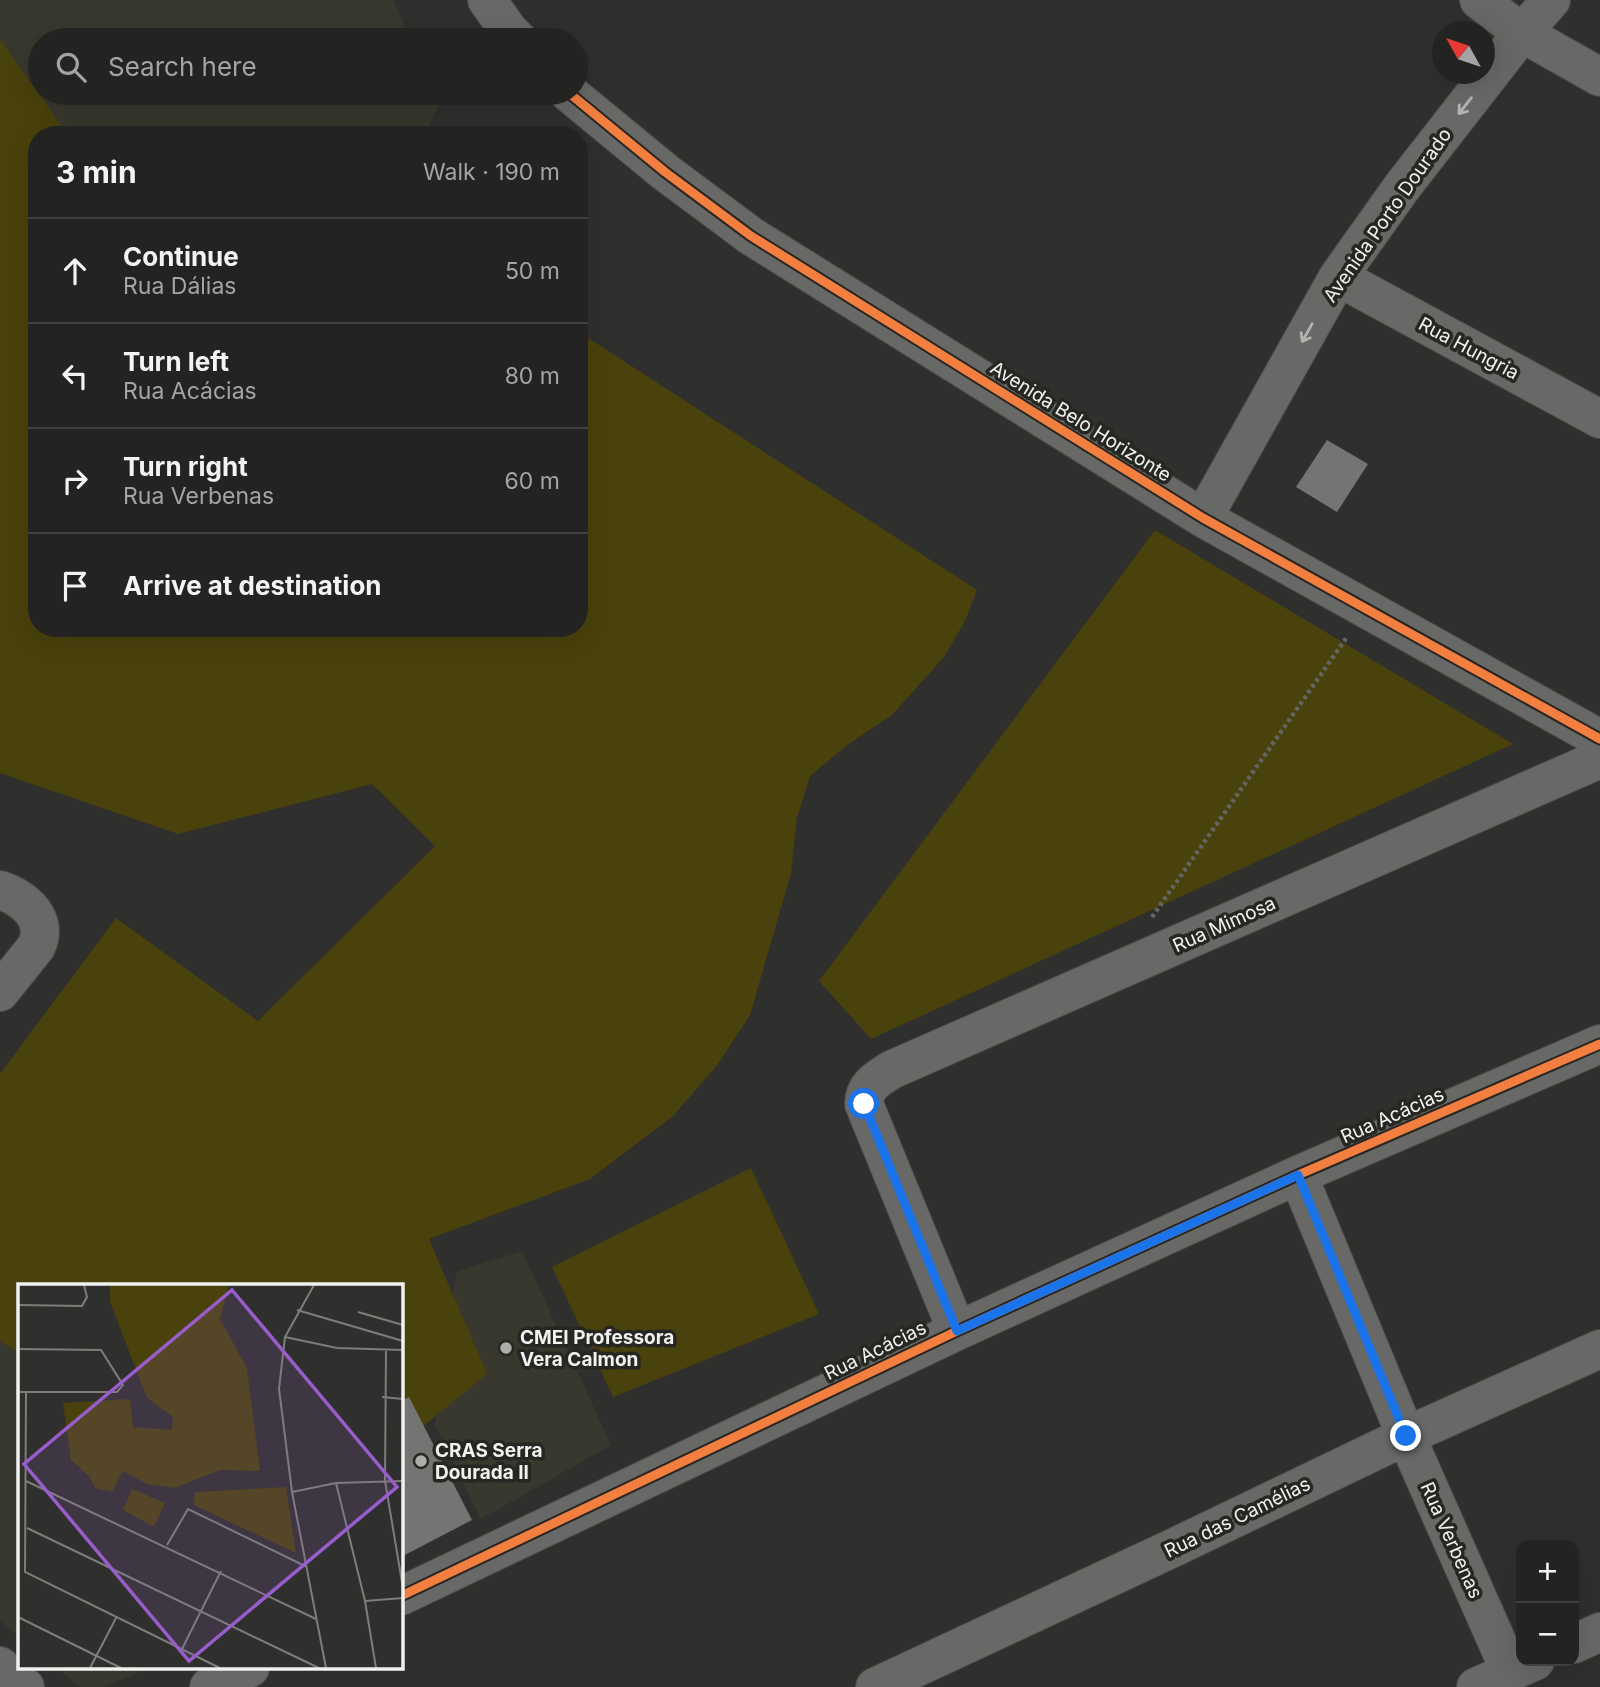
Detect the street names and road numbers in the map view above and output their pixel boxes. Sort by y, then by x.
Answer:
street label: Avenida Porto Dourado [1318,124,1456,307]
street label: Rua Hungria [1415,312,1523,385]
street label: Avenida Belo Horizonte [986,356,1175,487]
street label: Rua Mimosa [1169,892,1279,957]
street label: Rua Acácias [1337,1082,1447,1148]
street label: Rua Acácias [821,1316,930,1385]
street label: Rua das Camélias [1161,1472,1314,1563]
street label: Rua Verbenas [1416,1479,1487,1602]

